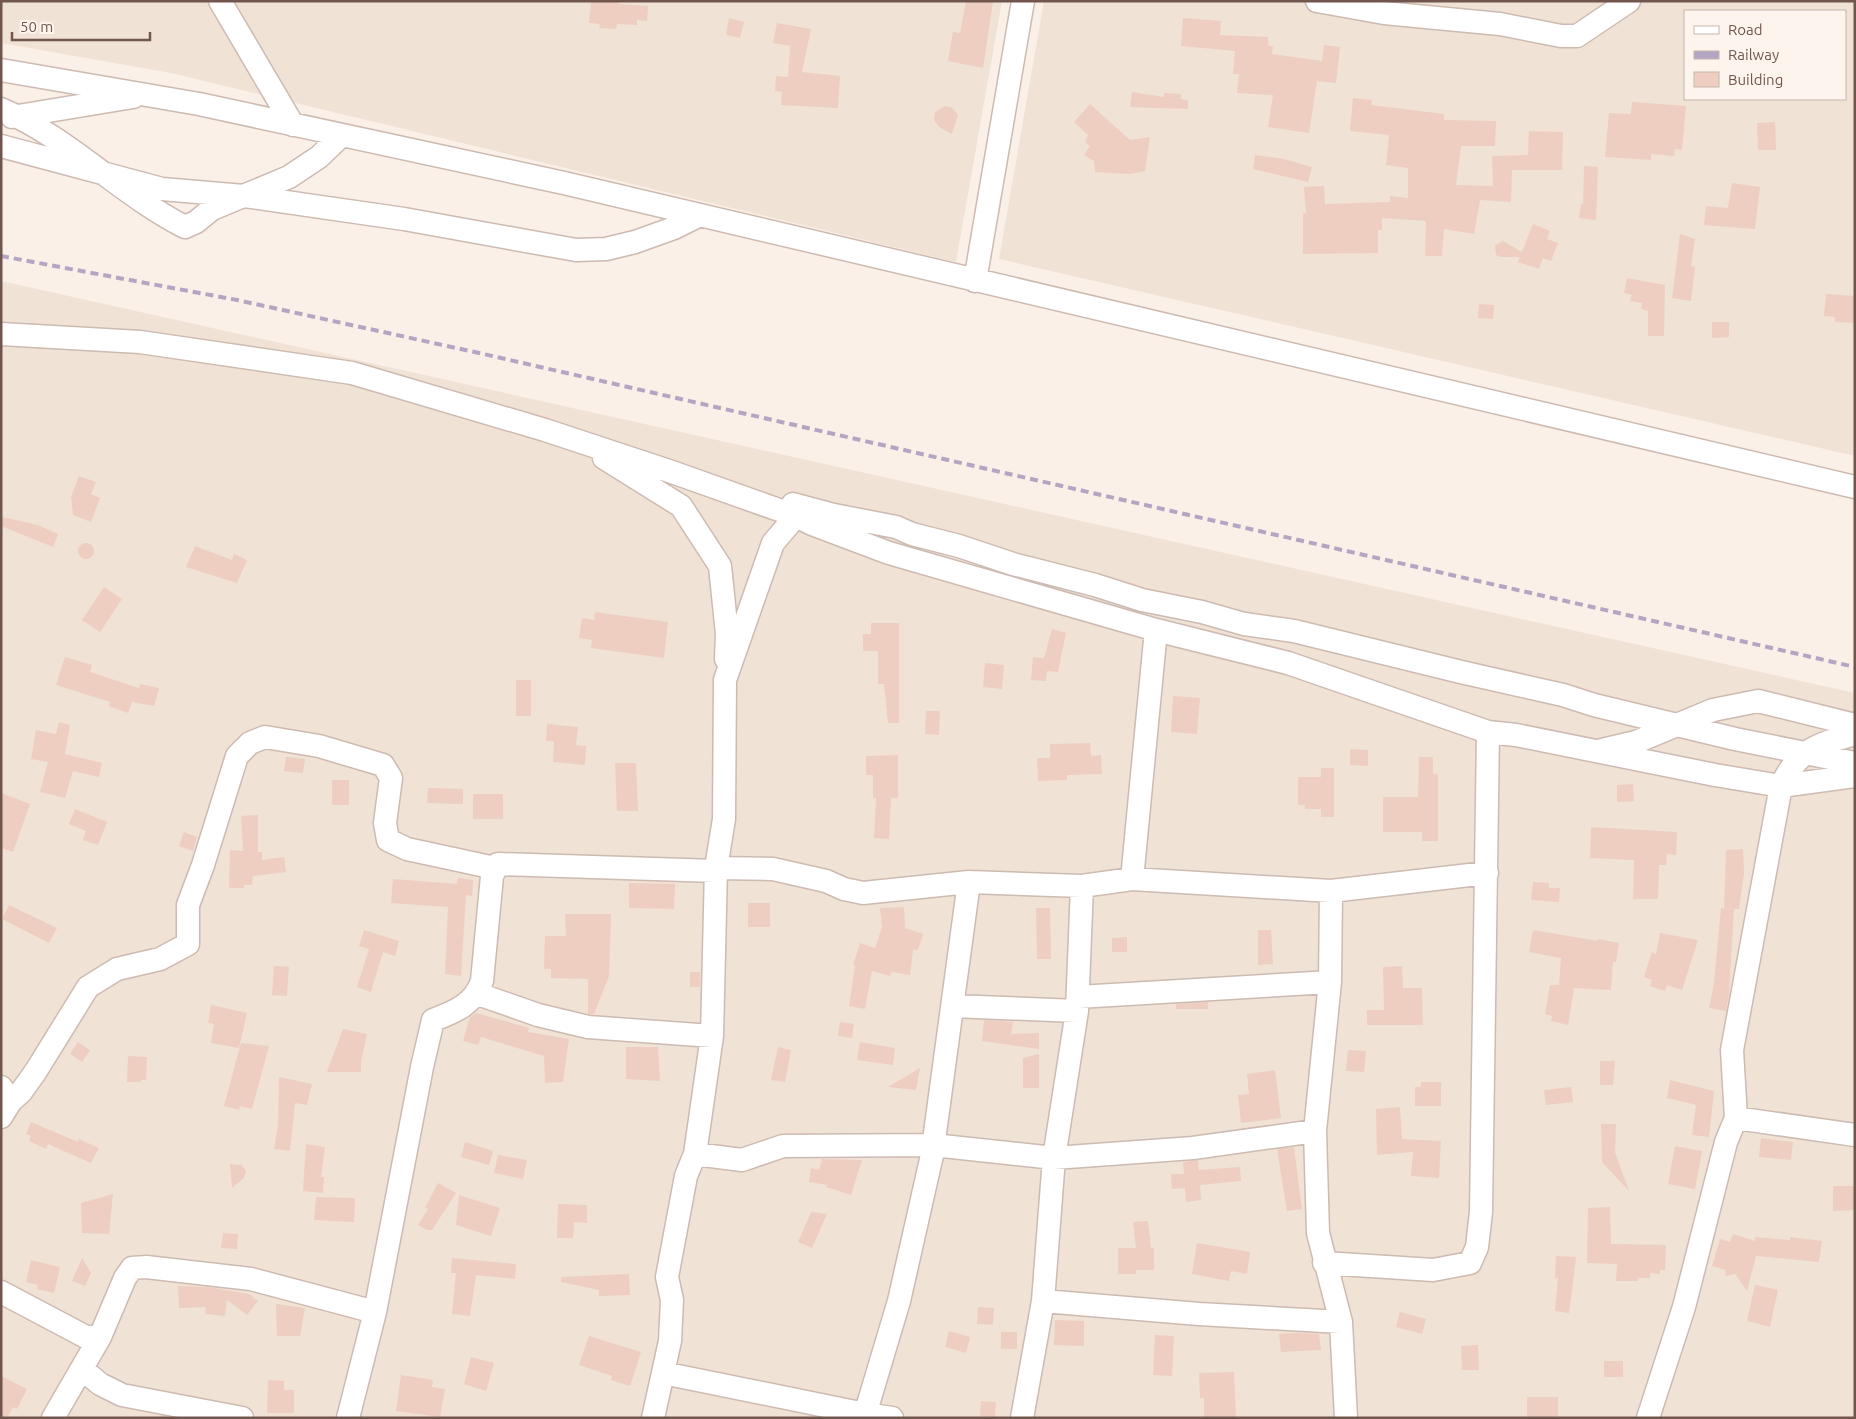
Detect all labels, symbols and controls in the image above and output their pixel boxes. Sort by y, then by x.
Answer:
scale bar [12,10,150,42]
legend [1684,10,1846,100]
text: 50 m [20,18,53,35]
text: Road [1728,21,1763,38]
text: Railway [1728,46,1779,63]
text: Building [1728,71,1783,88]

